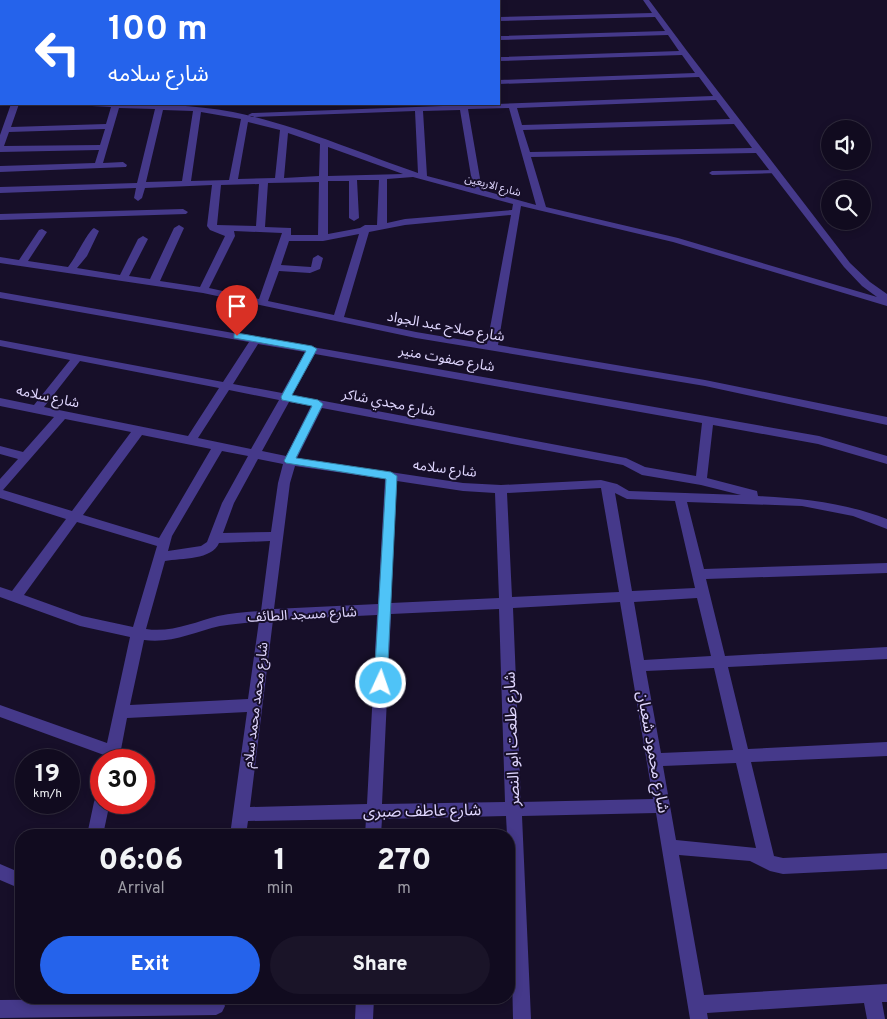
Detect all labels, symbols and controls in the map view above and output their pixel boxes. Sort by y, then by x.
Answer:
text: 100 m [108,8,208,52]
icon: left [25,20,90,85]
text: شارع سلامه [108,62,209,89]
map controls [821,120,871,230]
button: sound [821,120,871,170]
street label: شارع الاربعين [463,172,523,200]
button: search [821,180,871,230]
pin [216,285,258,336]
icon: arrive [223,292,251,320]
street label: شارع صلاح عبد الجواد [386,309,506,347]
street label: شارع صفوت منير [396,343,496,377]
street label: شارع سلامه [14,382,81,413]
street label: شارع مجدي شاكر [339,386,437,422]
street label: شارع سلامه [412,457,478,483]
street label: شارع مسجد الطائف [247,604,357,628]
street label: شارع محمد محمد سلام [240,641,274,769]
position arrow [354,656,406,708]
street label: شارع طلعت ابو النصر [501,671,526,808]
street label: شارع محمود شعبان [630,690,673,815]
speed limit sign: 30 [90,749,155,814]
text: 19 [35,759,60,791]
text: km/h [33,786,62,802]
street label: شارع عاطف صبرى [363,801,481,824]
text: 06:06 [99,843,183,880]
text: 1 [274,843,286,880]
text: 270 [377,843,431,880]
text: Arrival [117,879,165,899]
text: min [267,879,293,899]
text: m [397,879,411,899]
button: Exit [40,936,260,994]
button: Share [270,936,490,994]

